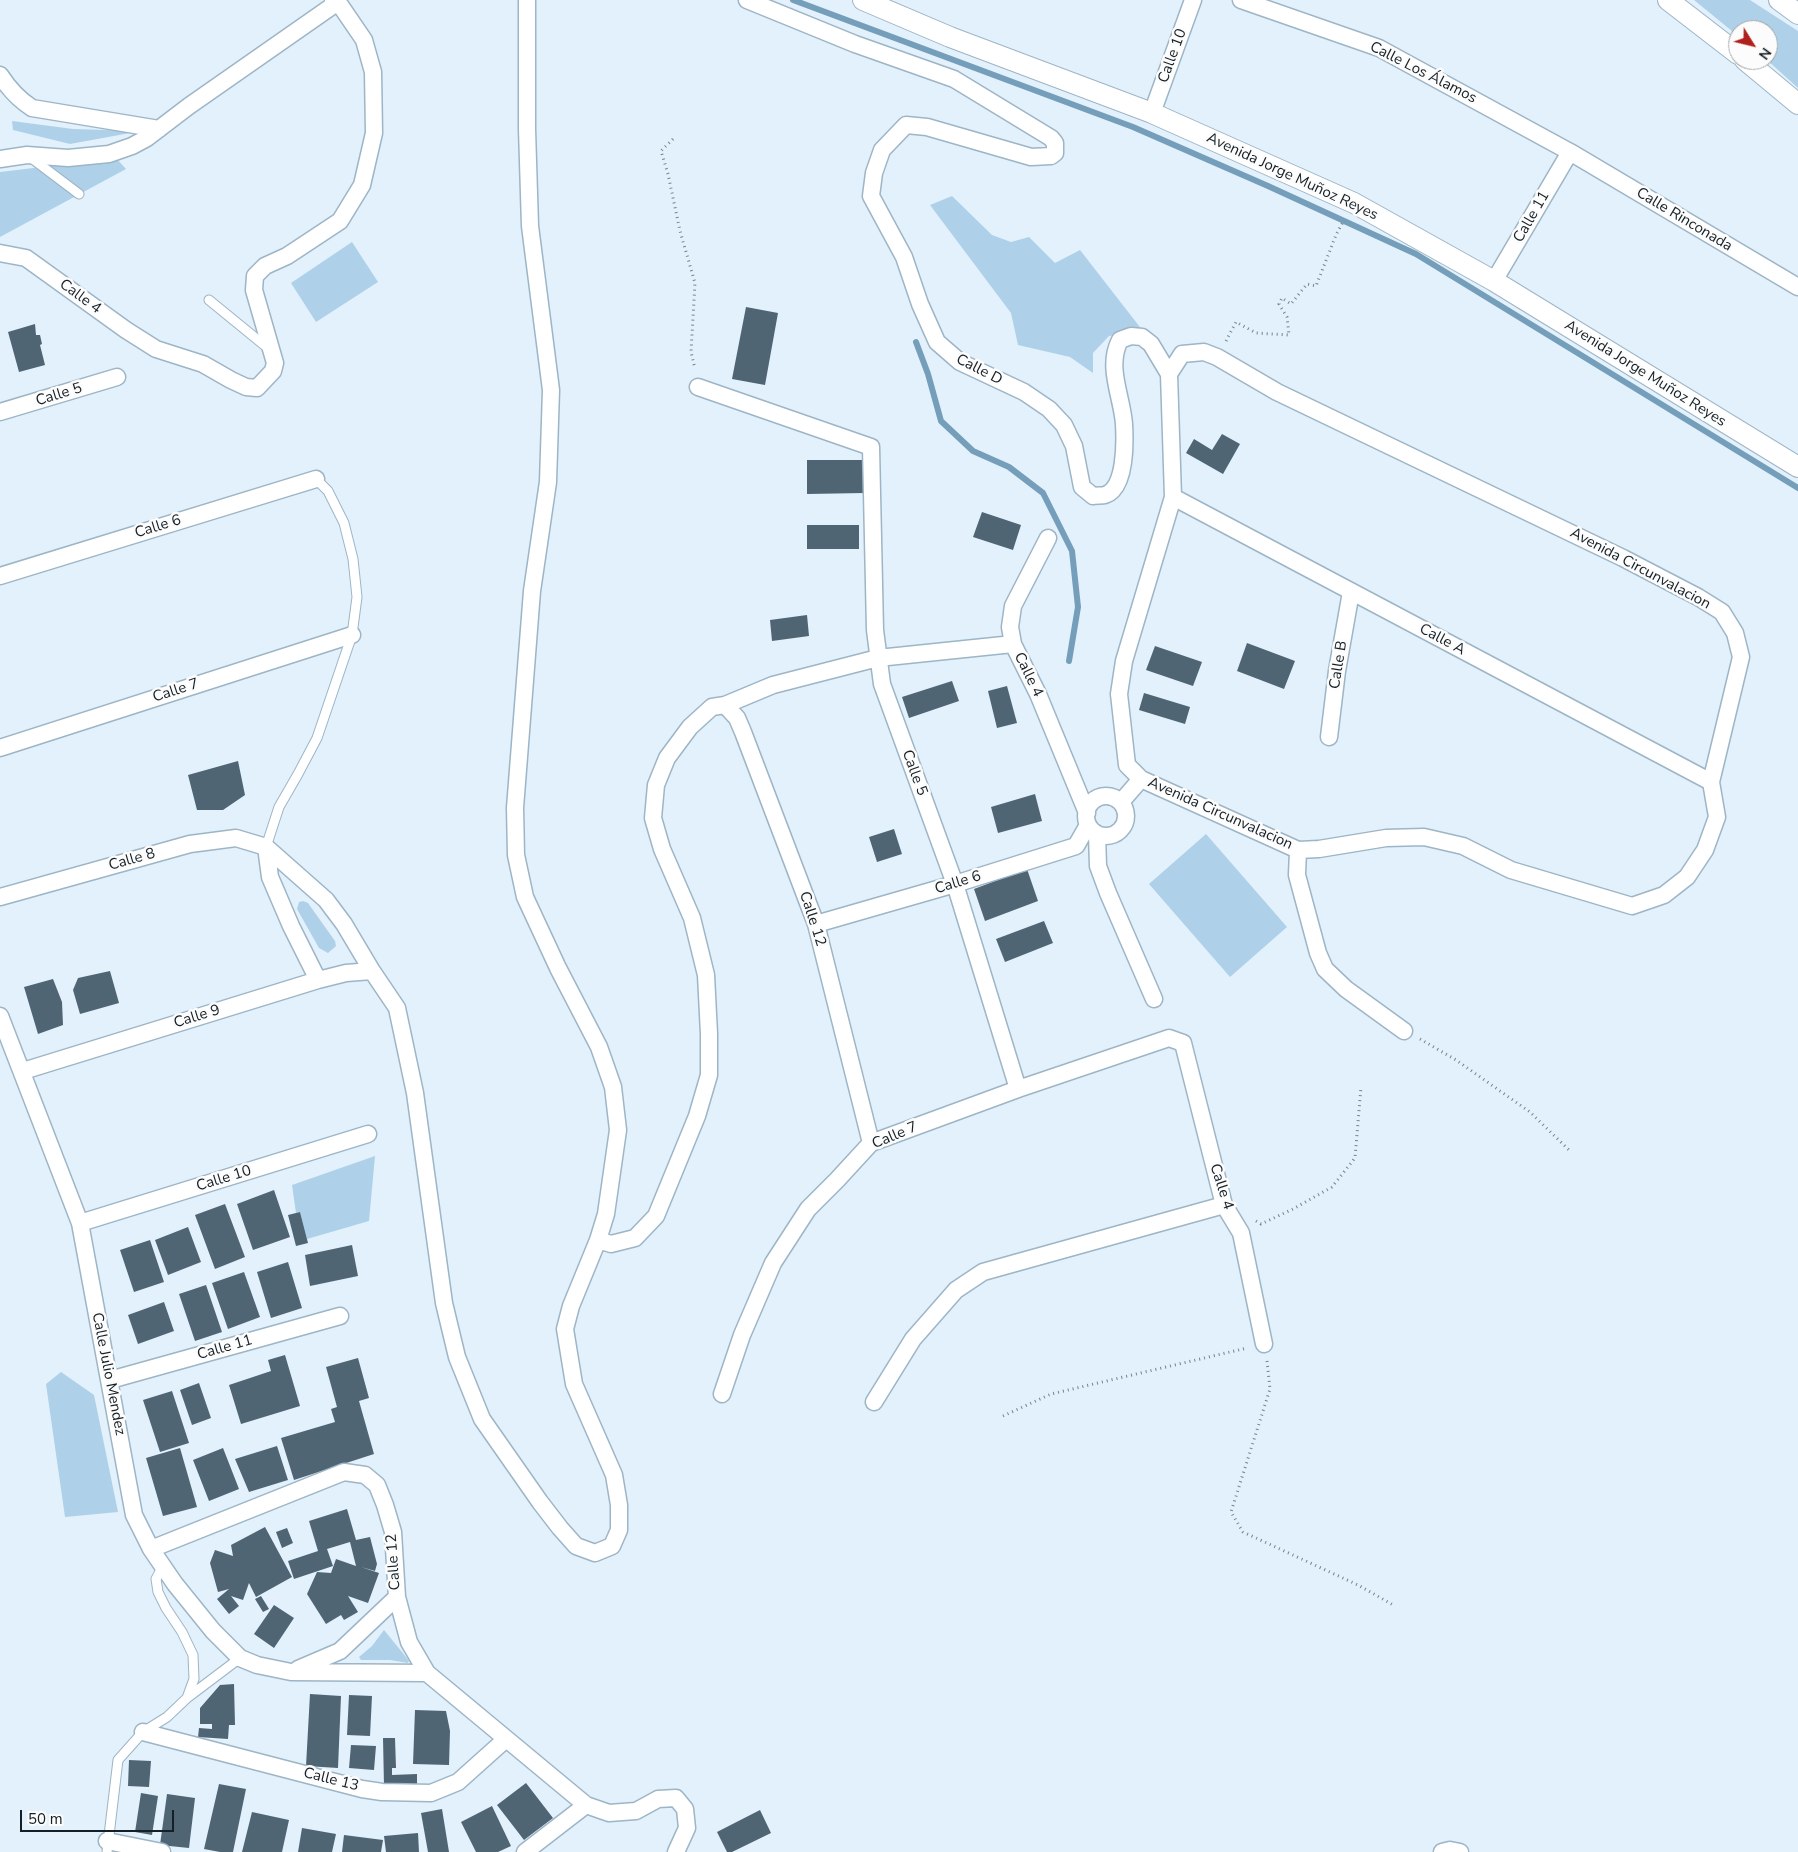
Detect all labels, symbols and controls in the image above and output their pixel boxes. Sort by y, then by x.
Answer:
north arrow [1728,20,1778,70]
street label: Calle 10 [1155,26,1191,86]
street label: Calle Los Álamos [1367,38,1479,108]
text: N [1754,44,1776,63]
street label: Avenida Jorge Muñoz Reyes [1203,129,1381,225]
street label: Calle Rinconada [1633,184,1735,256]
street label: Calle 11 [1510,188,1554,246]
street label: Calle 4 [56,276,104,318]
street label: Avenida Jorge Muñoz Reyes [1561,317,1729,431]
street label: Calle D [953,351,1005,389]
street label: Calle 5 [34,379,84,411]
street label: Calle 6 [133,511,183,543]
street label: Avenida Circunvalacion [1567,524,1713,614]
street label: Calle A [1416,620,1468,660]
street label: Calle B [1326,640,1352,690]
street label: Calle 4 [1010,650,1046,700]
street label: Calle 7 [151,675,201,707]
street label: Calle 5 [897,748,931,798]
street label: Avenida Circunvalacion [1145,774,1295,854]
street label: Calle 8 [107,845,157,875]
street label: Calle 6 [933,867,983,899]
street label: Calle 12 [795,889,829,949]
street label: Calle 9 [172,1001,222,1033]
street label: Calle 7 [870,1118,920,1154]
street label: Calle 10 [194,1162,254,1196]
street label: Calle 4 [1205,1162,1237,1212]
street label: Calle Julio Mendez [87,1311,129,1437]
street label: Calle 11 [195,1332,255,1364]
street label: Calle 12 [383,1533,405,1591]
street label: Calle 13 [301,1764,361,1796]
scale bar [22,1800,176,1832]
text: 50 m [28,1809,63,1829]

